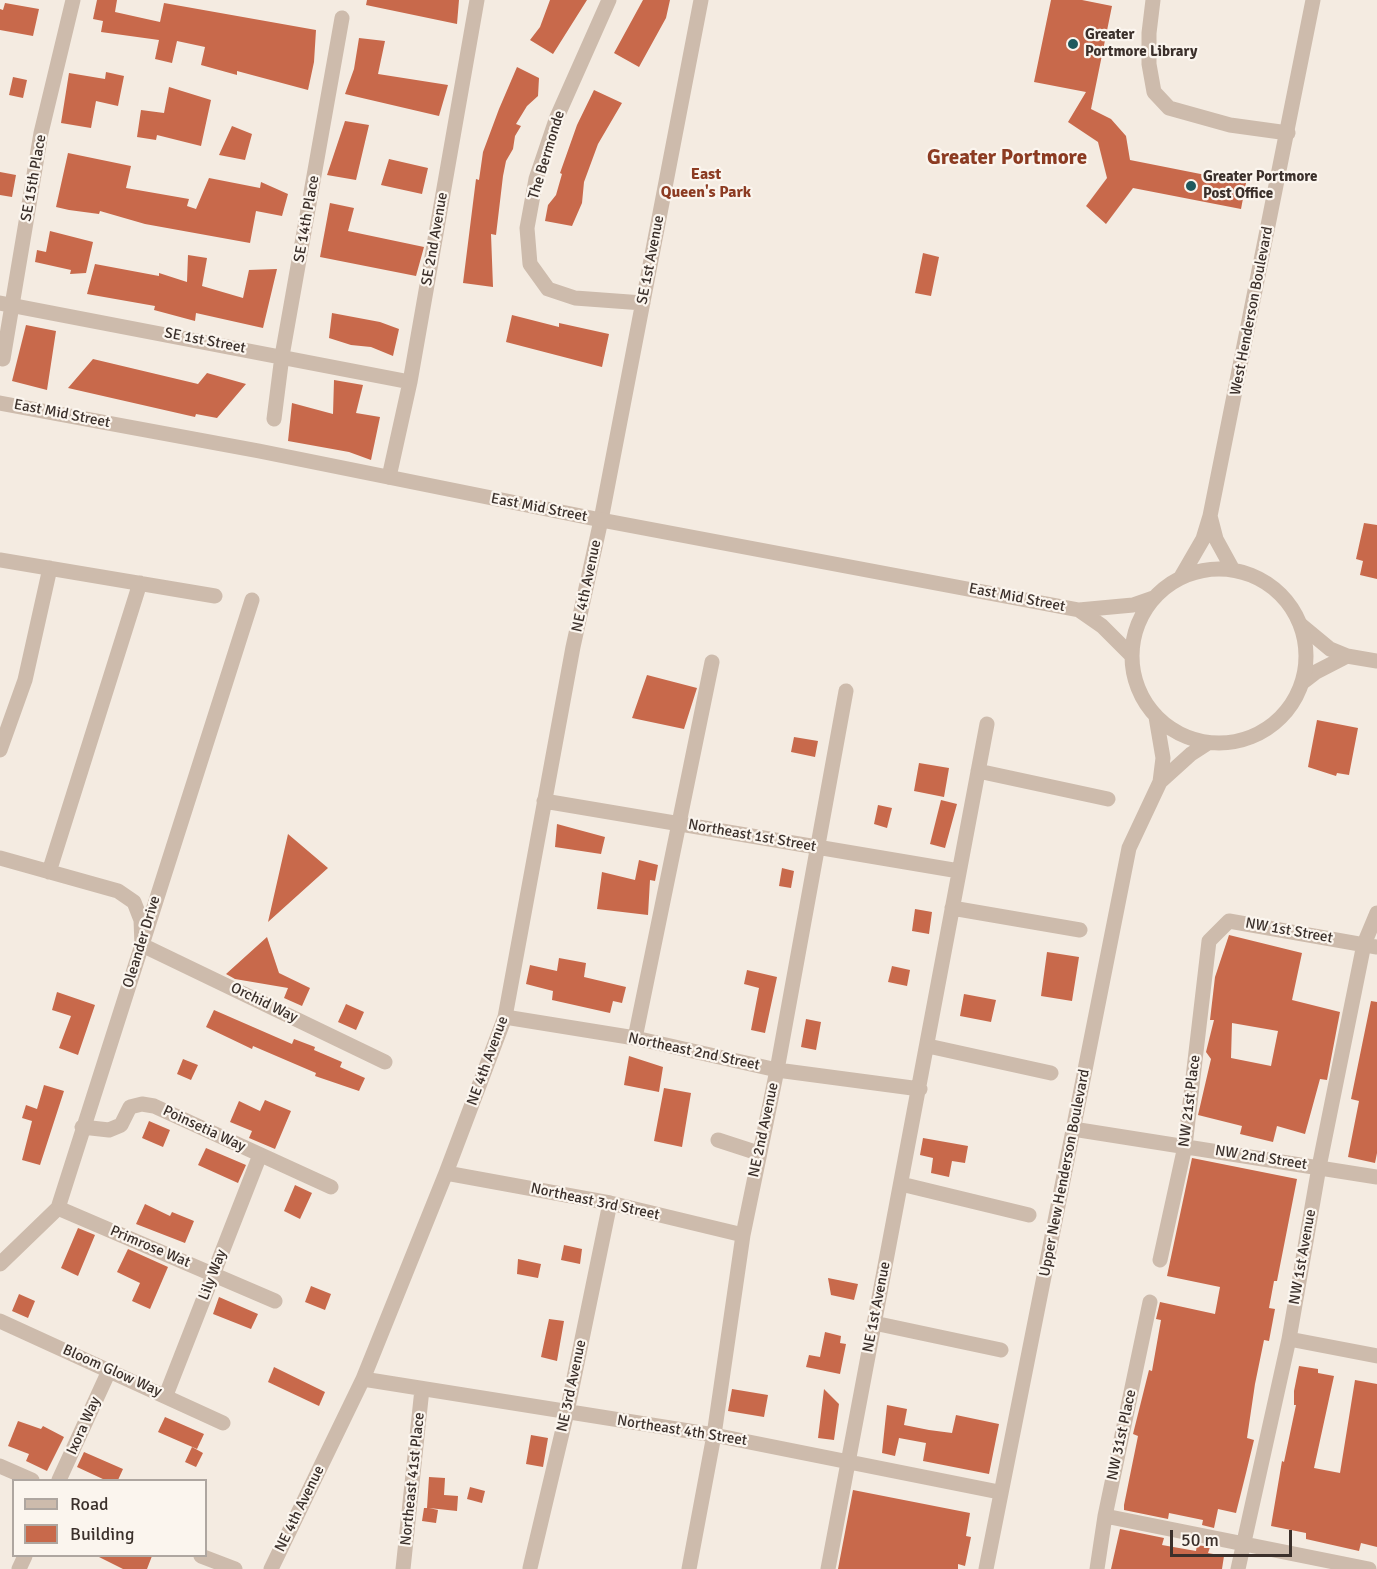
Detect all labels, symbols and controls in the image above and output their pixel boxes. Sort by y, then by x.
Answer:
place label: Greater Portmore Library [1085,26,1197,61]
marker: Greater Portmore Library [1066,37,1080,51]
street label: The Bermonde [525,108,569,202]
street label: SE 15th Place [17,133,51,223]
district label: Greater Portmore [927,145,1087,171]
district label: East Queen's Park [661,165,751,203]
place label: Greater Portmore Post Office [1203,168,1317,203]
street label: SE 14th Place [290,174,324,264]
marker: Greater Portmore Post Office [1184,179,1198,193]
street label: SE 2nd Avenue [418,191,452,287]
street label: SE 1st Avenue [634,214,668,306]
street label: West Henderson Boulevard [1227,225,1277,397]
street label: SE 1st Street [163,324,247,358]
street label: East Mid Street [12,396,112,432]
street label: East Mid Street [489,490,589,526]
street label: NE 4th Avenue [568,538,606,634]
street label: East Mid Street [967,580,1067,616]
street label: Northeast 1st Street [687,816,817,856]
street label: Oleander Drive [119,894,165,990]
street label: NW 1st Street [1244,914,1334,948]
street label: Orchid Way [228,979,300,1027]
street label: NE 4th Avenue [464,1014,512,1108]
street label: Northeast 2nd Street [627,1029,761,1075]
street label: NW 21st Place [1175,1054,1205,1148]
street label: Upper New Henderson Boulevard [1036,1068,1094,1278]
street label: NE 2nd Avenue [745,1081,783,1179]
street label: Poinsetia Way [160,1102,248,1156]
street label: NW 2nd Street [1214,1142,1308,1174]
street label: Northeast 3rd Street [529,1180,661,1224]
street label: NW 1st Avenue [1286,1208,1320,1306]
street label: Primrose Wat [107,1222,193,1272]
street label: Lily Way [195,1247,231,1303]
street label: NE 1st Avenue [859,1260,895,1354]
street label: NE 3rd Avenue [553,1338,591,1434]
street label: Bloom Glow Way [60,1341,164,1401]
street label: NW 31st Place [1104,1388,1140,1482]
street label: Ixora Way [63,1394,105,1458]
street label: Northeast 41st Place [397,1412,429,1546]
street label: Northeast 4th Street [616,1412,748,1450]
street label: NE 4th Avenue [271,1463,329,1555]
legend [12,1479,207,1557]
text: Road [70,1493,109,1515]
scale bar [1173,1518,1294,1556]
text: Building [70,1523,134,1545]
text: 50 m [1181,1529,1219,1551]

